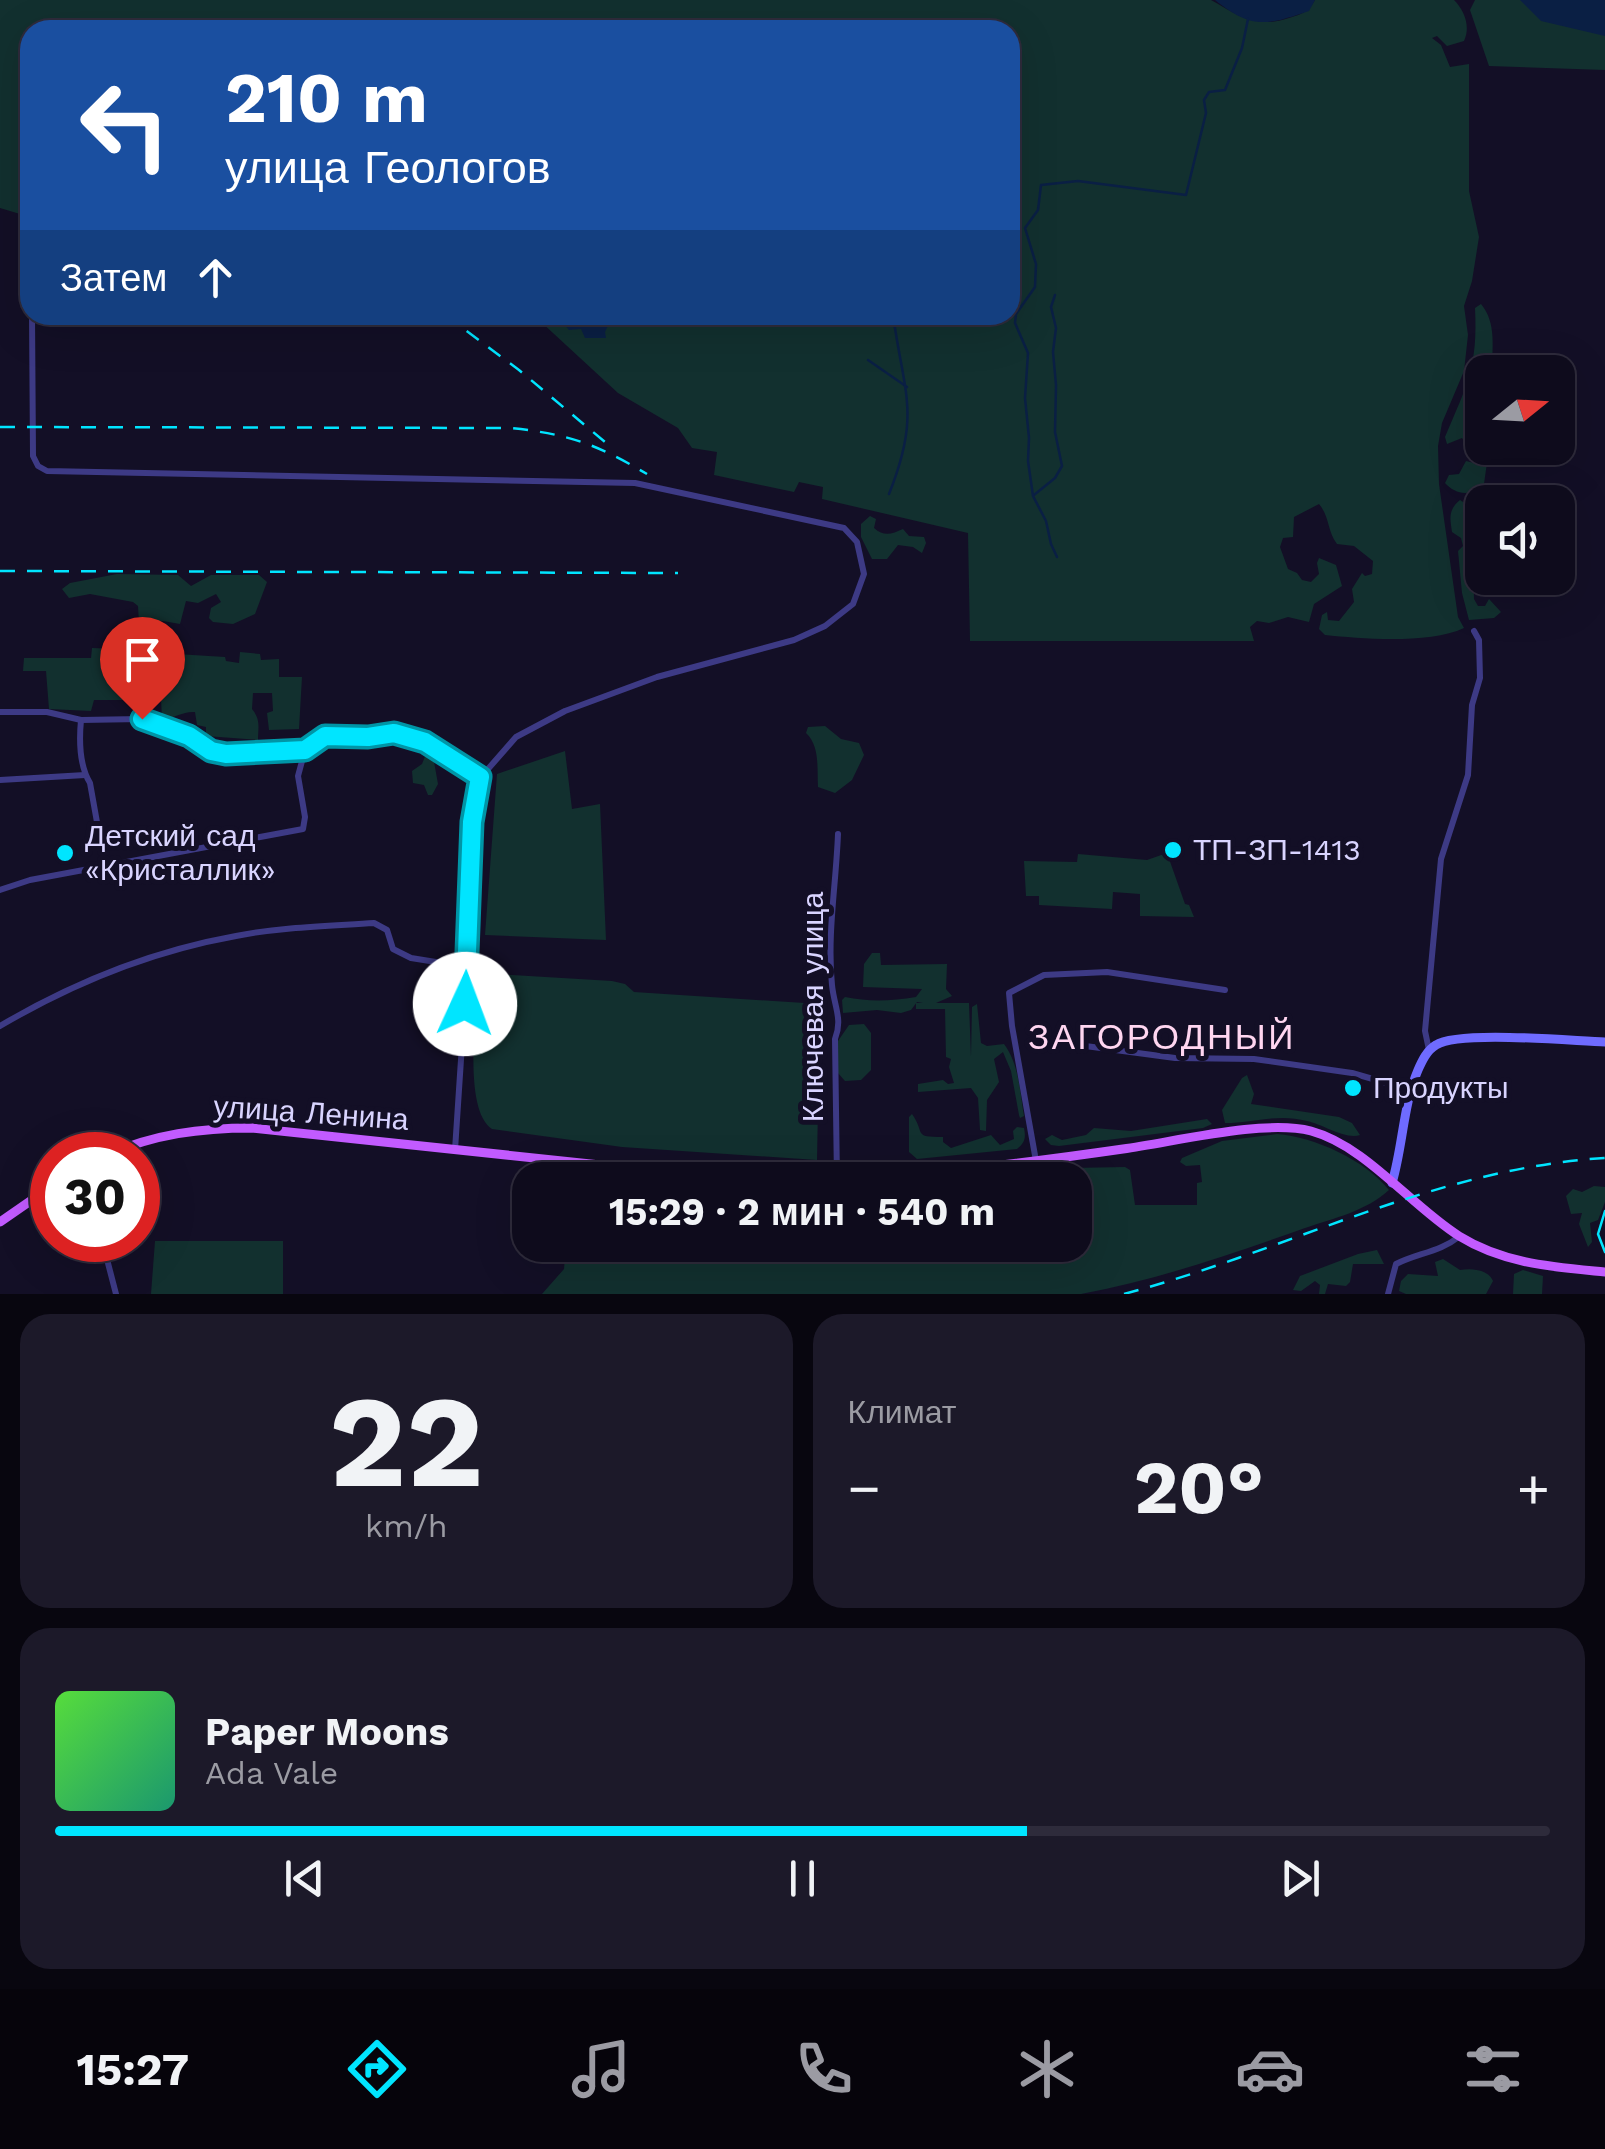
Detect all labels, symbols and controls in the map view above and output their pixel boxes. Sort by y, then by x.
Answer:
text: 210 m [225,57,428,139]
icon: left [60,60,190,190]
text: улица Геологов [225,141,551,194]
icon: ahead [188,250,243,305]
text: Затем [60,256,168,300]
north arrow [1465,355,1575,465]
map controls [1465,355,1575,595]
button: sound [1465,485,1575,595]
pin [100,617,185,720]
icon: arrive [115,632,170,687]
place label: Детский сад «Кристаллик» [85,818,275,887]
place label: ТП-ЗП-1413 [1193,832,1361,867]
marker: ТП-ЗП-1413 [1162,839,1184,861]
marker: Детский сад «Кристаллик» [54,842,76,864]
street label: Ключевая улица [795,892,830,1122]
position arrow [413,952,517,1056]
district label: ЗАГОРОДНЫЙ [1028,1016,1296,1058]
place label: Продукты [1373,1070,1509,1105]
marker: Продукты [1342,1077,1364,1099]
street label: улица Ленина [212,1088,410,1137]
speed limit sign: 30 [30,1132,160,1262]
text: 15:29 · 2 мин · 540 m [609,1190,995,1234]
text: 22 [329,1365,484,1518]
text: Климат [848,1393,956,1431]
text: 20° [1134,1443,1264,1531]
text: − [848,1456,881,1520]
text: + [1517,1456,1550,1520]
text: km/h [365,1507,447,1545]
text: Paper Moons [205,1710,449,1754]
text: Ada Vale [205,1754,338,1792]
icon: previous [277,1851,332,1906]
icon: pause [775,1851,830,1906]
icon: next [1273,1851,1328,1906]
icon: directions [342,2034,412,2104]
icon: music [566,2034,636,2104]
icon: phone [789,2034,859,2104]
icon: climate [1012,2034,1082,2104]
icon: car [1235,2034,1305,2104]
icon: filters [1458,2034,1528,2104]
text: 15:27 [77,2043,189,2096]

